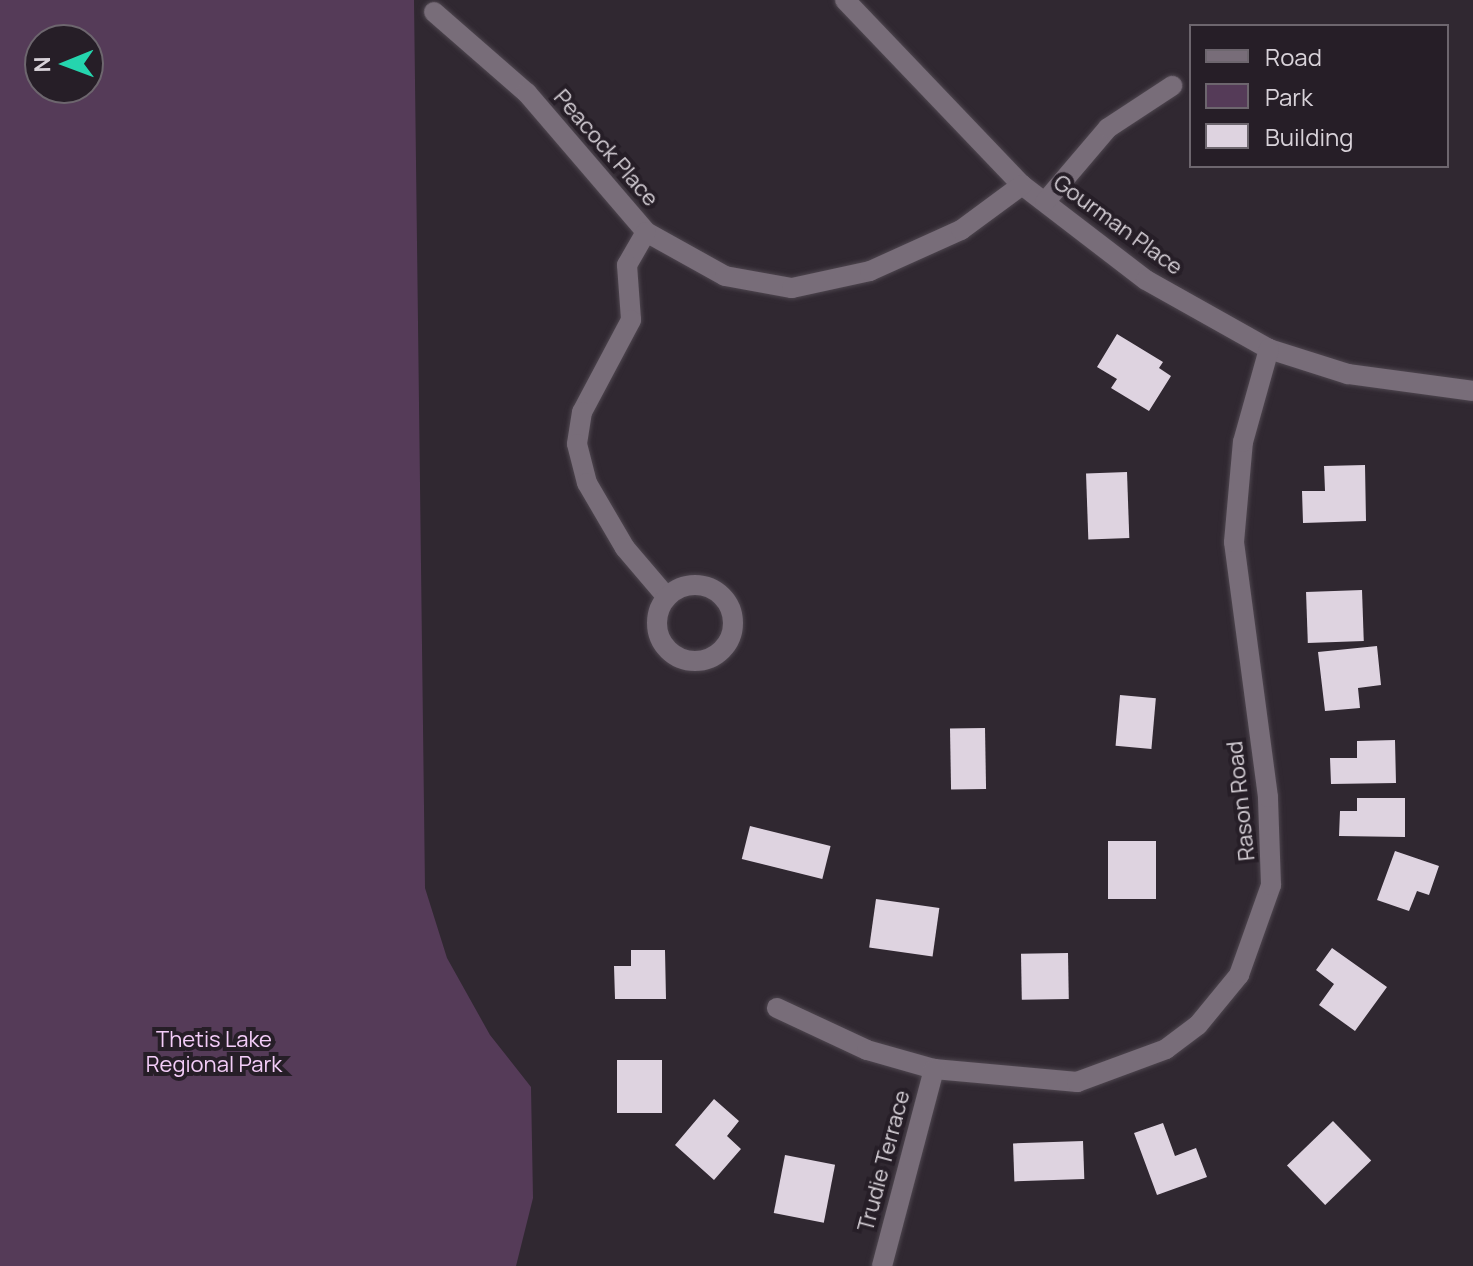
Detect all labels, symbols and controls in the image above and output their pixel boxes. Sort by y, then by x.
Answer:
north arrow [24,24,104,104]
legend [1189,24,1449,168]
text: Road [1265,40,1322,73]
text: N [27,56,57,73]
text: Park [1265,80,1313,113]
street label: Peacock Place [548,84,664,212]
text: Building [1265,120,1353,153]
street label: Gourman Place [1048,169,1188,281]
street label: Rason Road [1222,740,1260,862]
park label: Thetis Lake Regional Park [146,1026,282,1078]
street label: Trudie Terrace [852,1088,916,1234]

